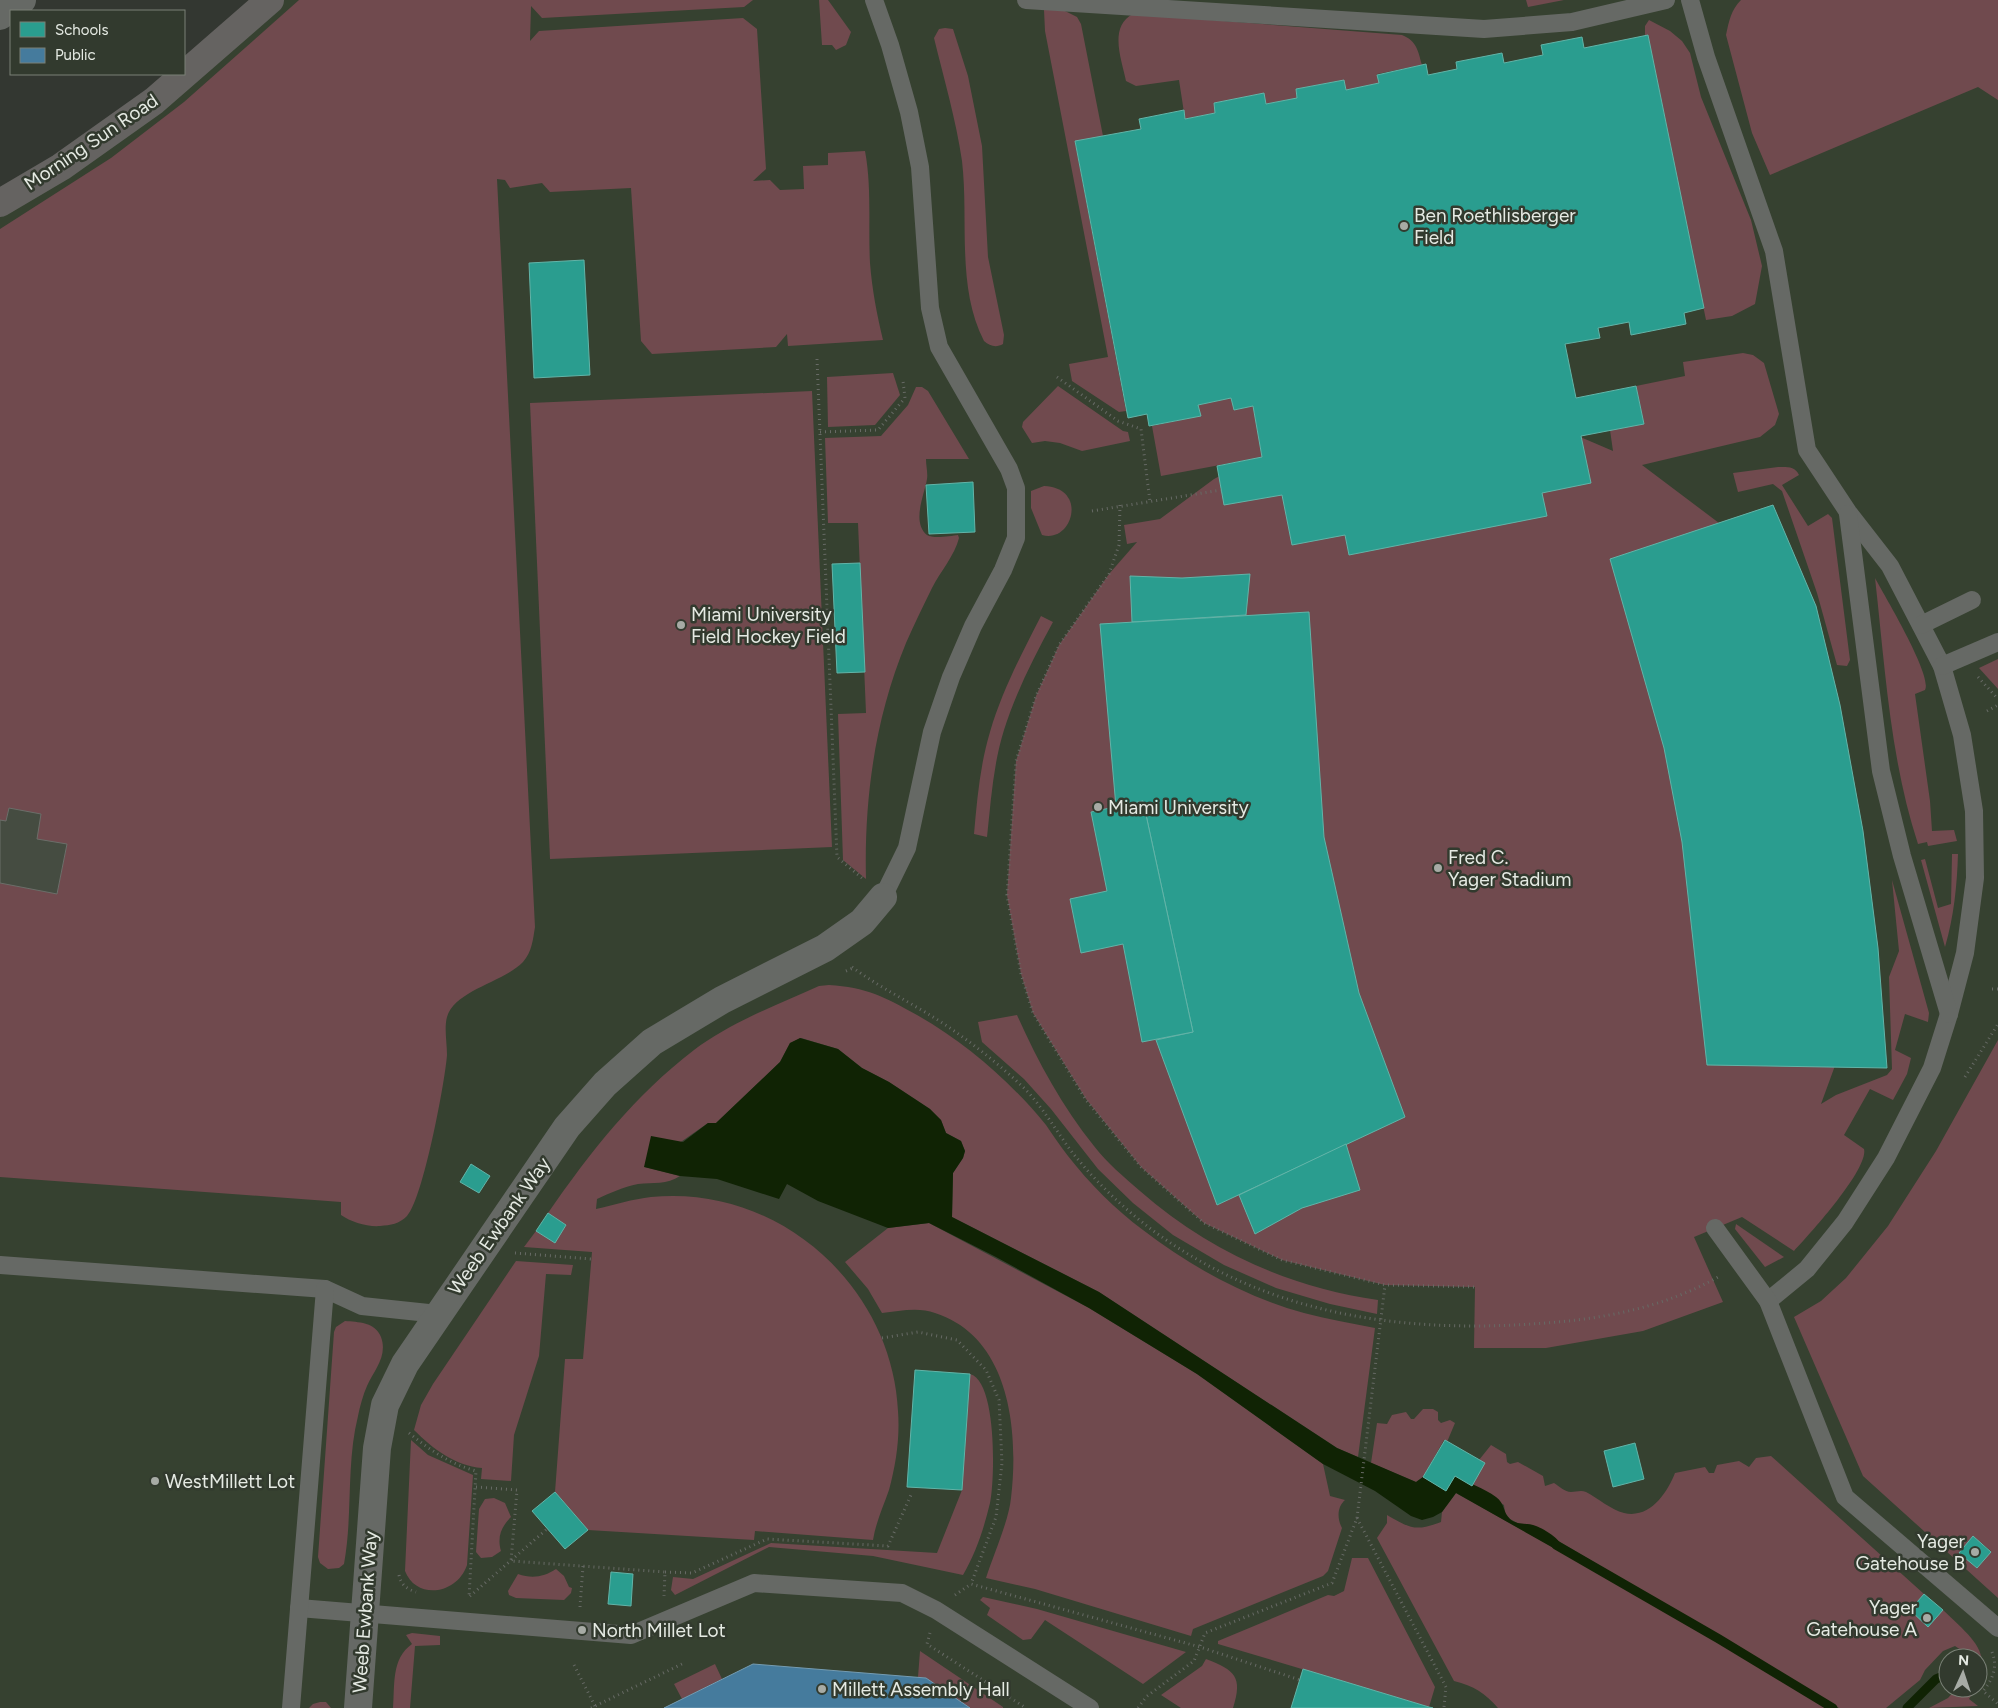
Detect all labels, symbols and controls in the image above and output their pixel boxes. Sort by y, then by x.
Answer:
legend [10,10,185,75]
text: Schools [55,21,108,39]
text: Public [55,46,96,64]
street label: Morning Sun Road [20,89,162,195]
place label: Ben Roethlisberger Field [1414,204,1576,249]
marker: Ben Roethlisberger Field [1398,220,1410,232]
place label: Miami University Field Hockey Field [691,603,846,648]
marker: Miami University Field Hockey Field [675,619,687,631]
place label: Miami University [1108,796,1249,819]
marker: Miami University [1092,801,1104,813]
place label: Fred C. Yager Stadium [1448,846,1571,891]
marker: Fred C. Yager Stadium [1432,862,1444,874]
street label: Weeb Ewbank Way [443,1153,555,1299]
place label: WestMillett Lot [165,1470,295,1493]
marker: WestMillett Lot [149,1475,161,1487]
street label: Weeb Ewbank Way [348,1530,382,1694]
place label: Yager Gatehouse B [1856,1530,1966,1575]
marker: Yager Gatehouse B [1969,1546,1981,1558]
place label: Yager Gatehouse A [1806,1596,1918,1641]
marker: Yager Gatehouse A [1921,1612,1933,1624]
place label: North Millet Lot [592,1619,726,1642]
marker: North Millet Lot [576,1624,588,1636]
north arrow [1938,1648,1988,1698]
text: N [1958,1652,1970,1669]
place label: Millett Assembly Hall [832,1678,1010,1701]
marker: Millett Assembly Hall [816,1683,828,1695]

